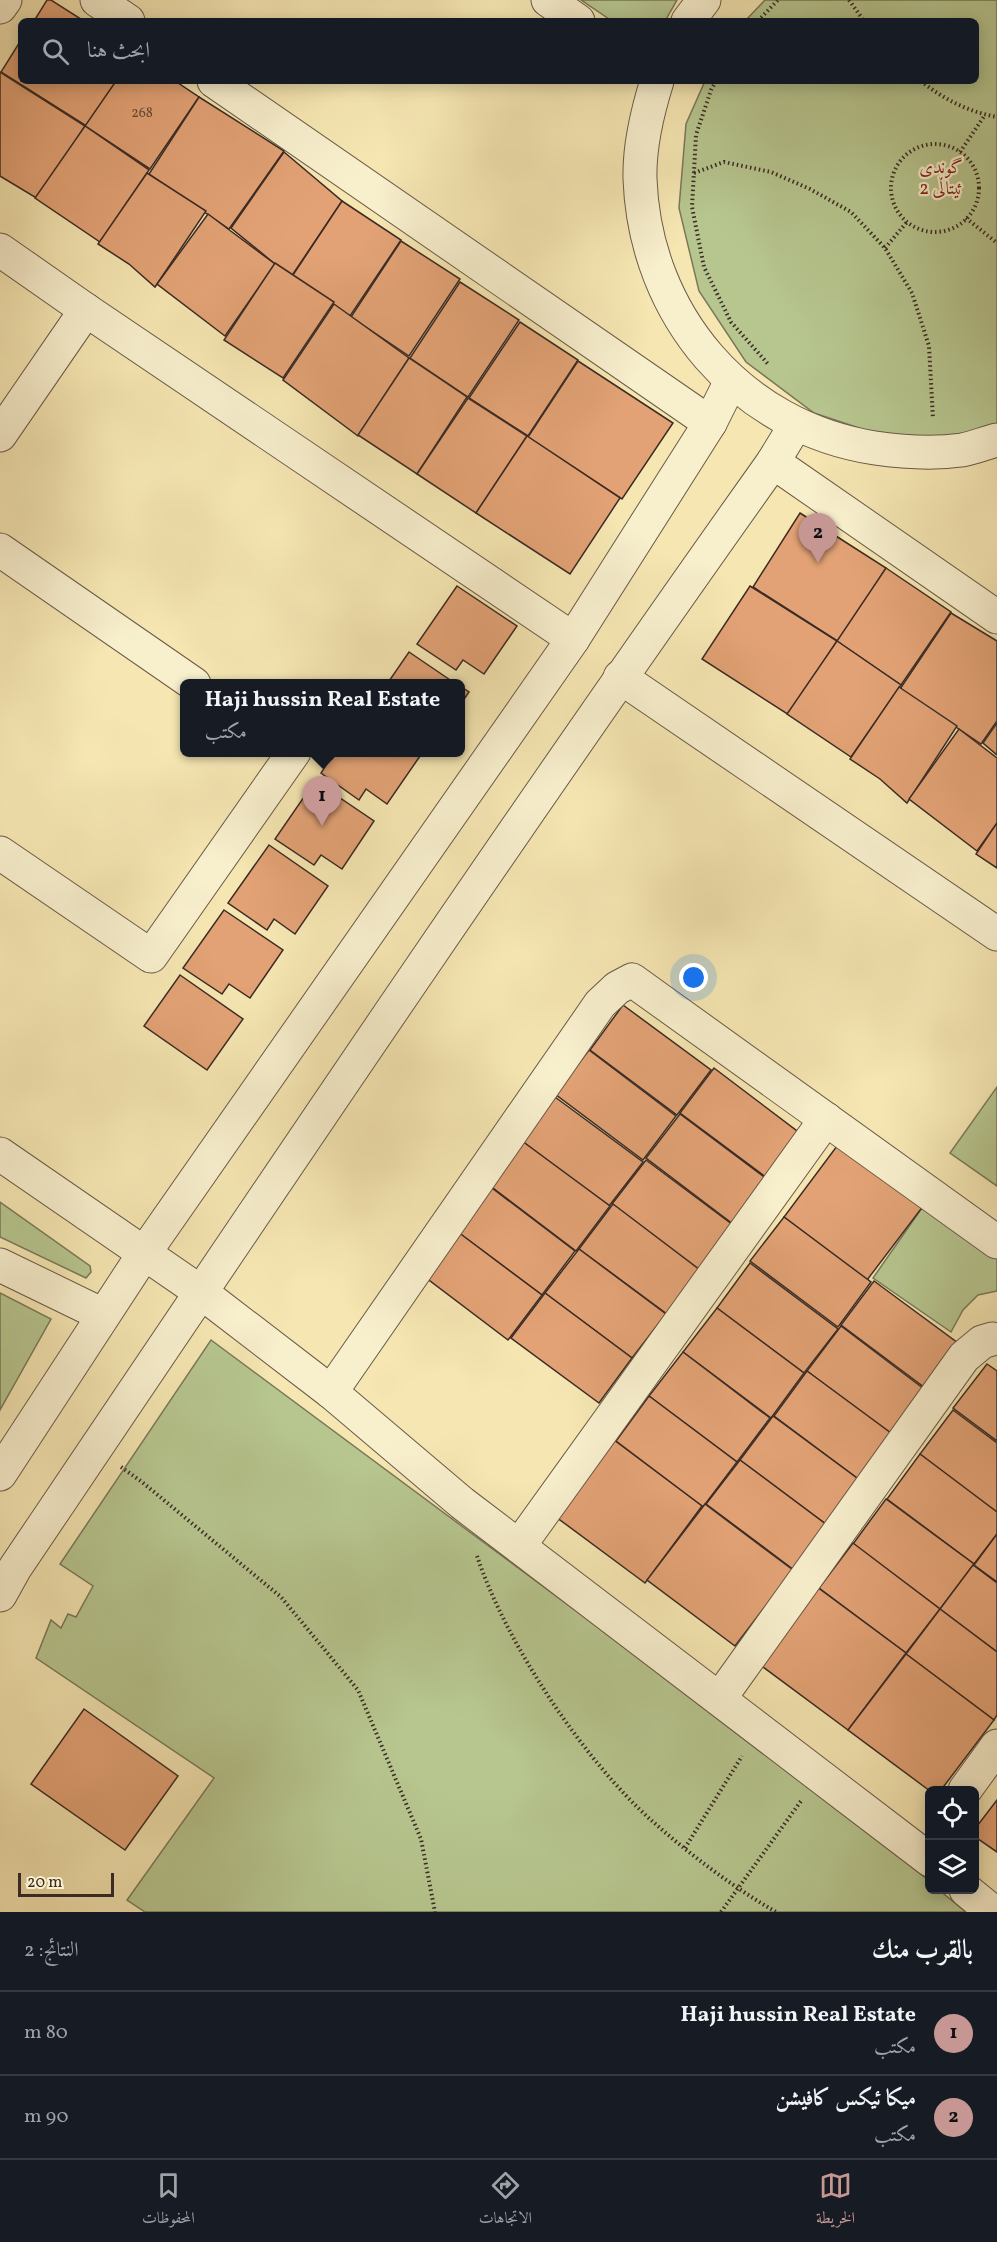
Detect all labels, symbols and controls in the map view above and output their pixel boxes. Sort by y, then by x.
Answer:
search box [18,18,979,84]
icon: search [39,35,72,68]
text: ابحث هنا [87,36,150,67]
house number: 268 [131,104,153,123]
district label: گوندی ئیتاڵی 2 [919,156,963,202]
pin: 2 [798,514,838,563]
popup [180,679,465,757]
text: Haji hussin Real Estate [205,685,440,716]
text: مكتب [205,719,247,747]
pin: 1 [302,776,342,826]
your location [679,963,708,992]
map controls [925,1786,979,1894]
button: locate [925,1786,979,1840]
button: layers [925,1840,979,1894]
scale bar [18,1870,114,1898]
text: 20 m [27,1872,62,1894]
text: بالقرب منك [872,1933,973,1969]
text: النتائج: 2 [24,1937,79,1965]
text: Haji hussin Real Estate [680,2000,916,2031]
text: 80 m [24,2019,68,2047]
text: 1 [949,2019,958,2047]
text: مكتب [874,2034,916,2062]
text: میکا ئیکس کافیشن [776,2084,916,2115]
text: 90 m [24,2103,69,2131]
text: 2 [948,2103,959,2131]
text: مكتب [874,2122,916,2150]
tab: المحفوظات [142,2169,195,2233]
tab: الاتجاهات [479,2169,532,2233]
tab: الخريطة [816,2169,855,2233]

